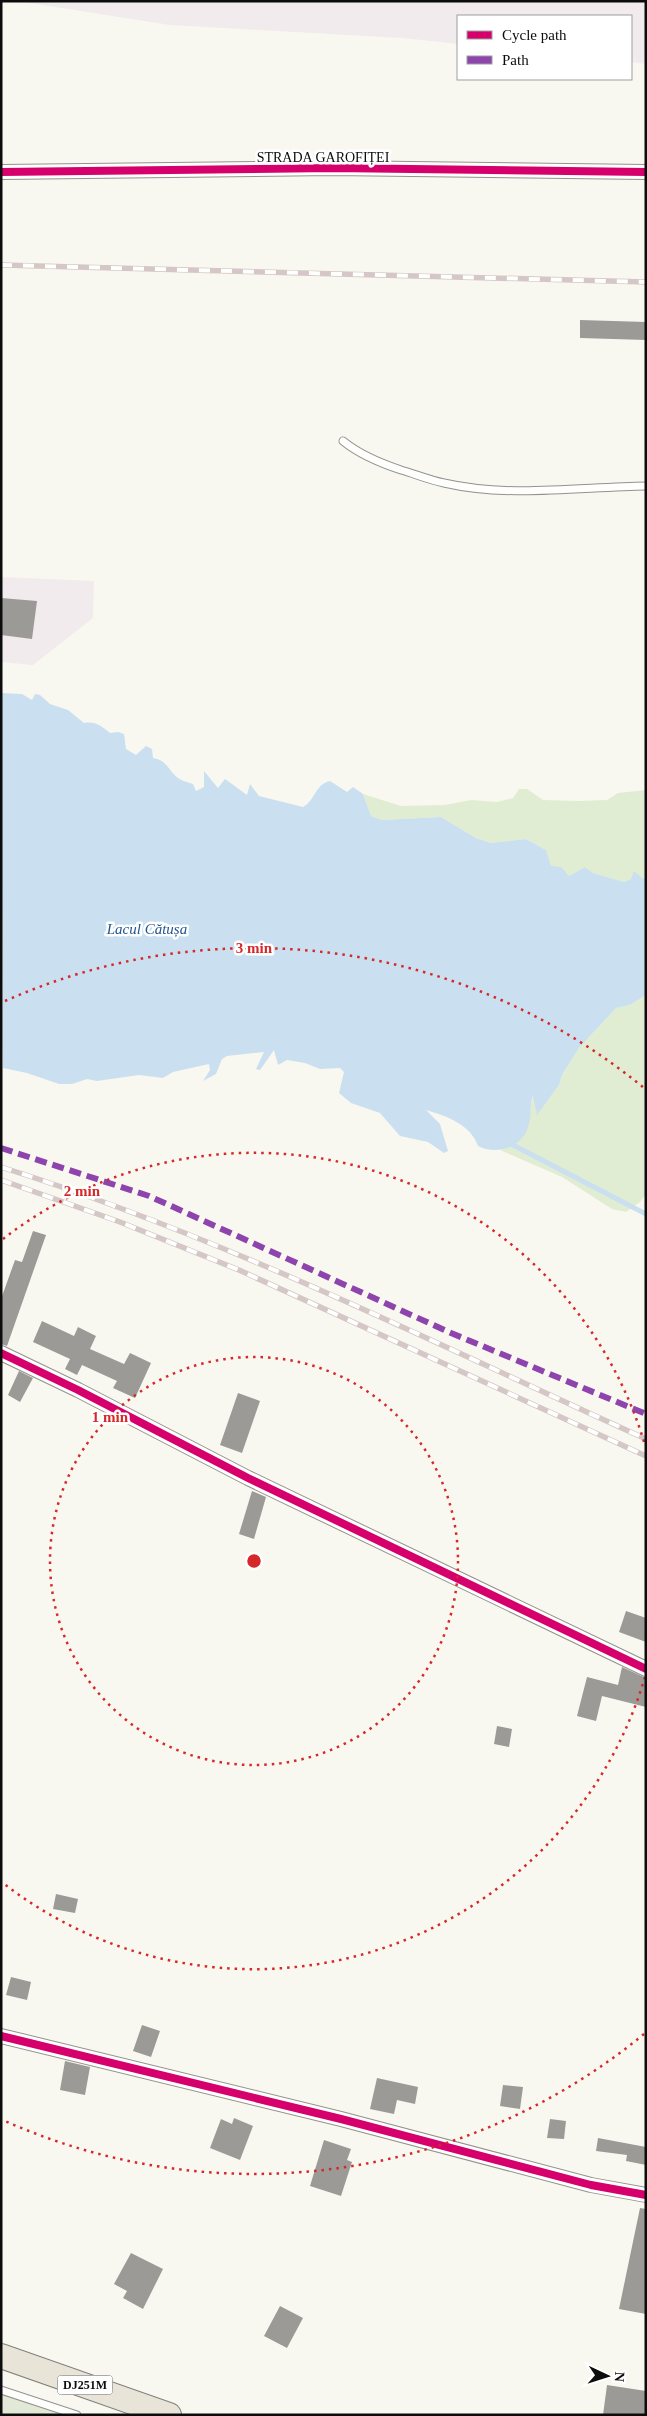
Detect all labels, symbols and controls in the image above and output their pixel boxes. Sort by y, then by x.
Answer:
legend [457,15,632,80]
text: Cycle path [502,27,567,43]
text: Path [502,52,529,68]
street label: STRADA GAROFIȚEI [257,150,390,166]
water label: Lacul Cătușa [106,921,187,938]
text: 3 min [236,940,273,956]
text: 2 min [64,1183,101,1199]
text: 1 min [92,1409,129,1425]
centre of rings [245,1552,263,1570]
north arrow [582,2351,632,2401]
text: N [612,2371,627,2382]
road number: DJ251M [58,2376,112,2394]

